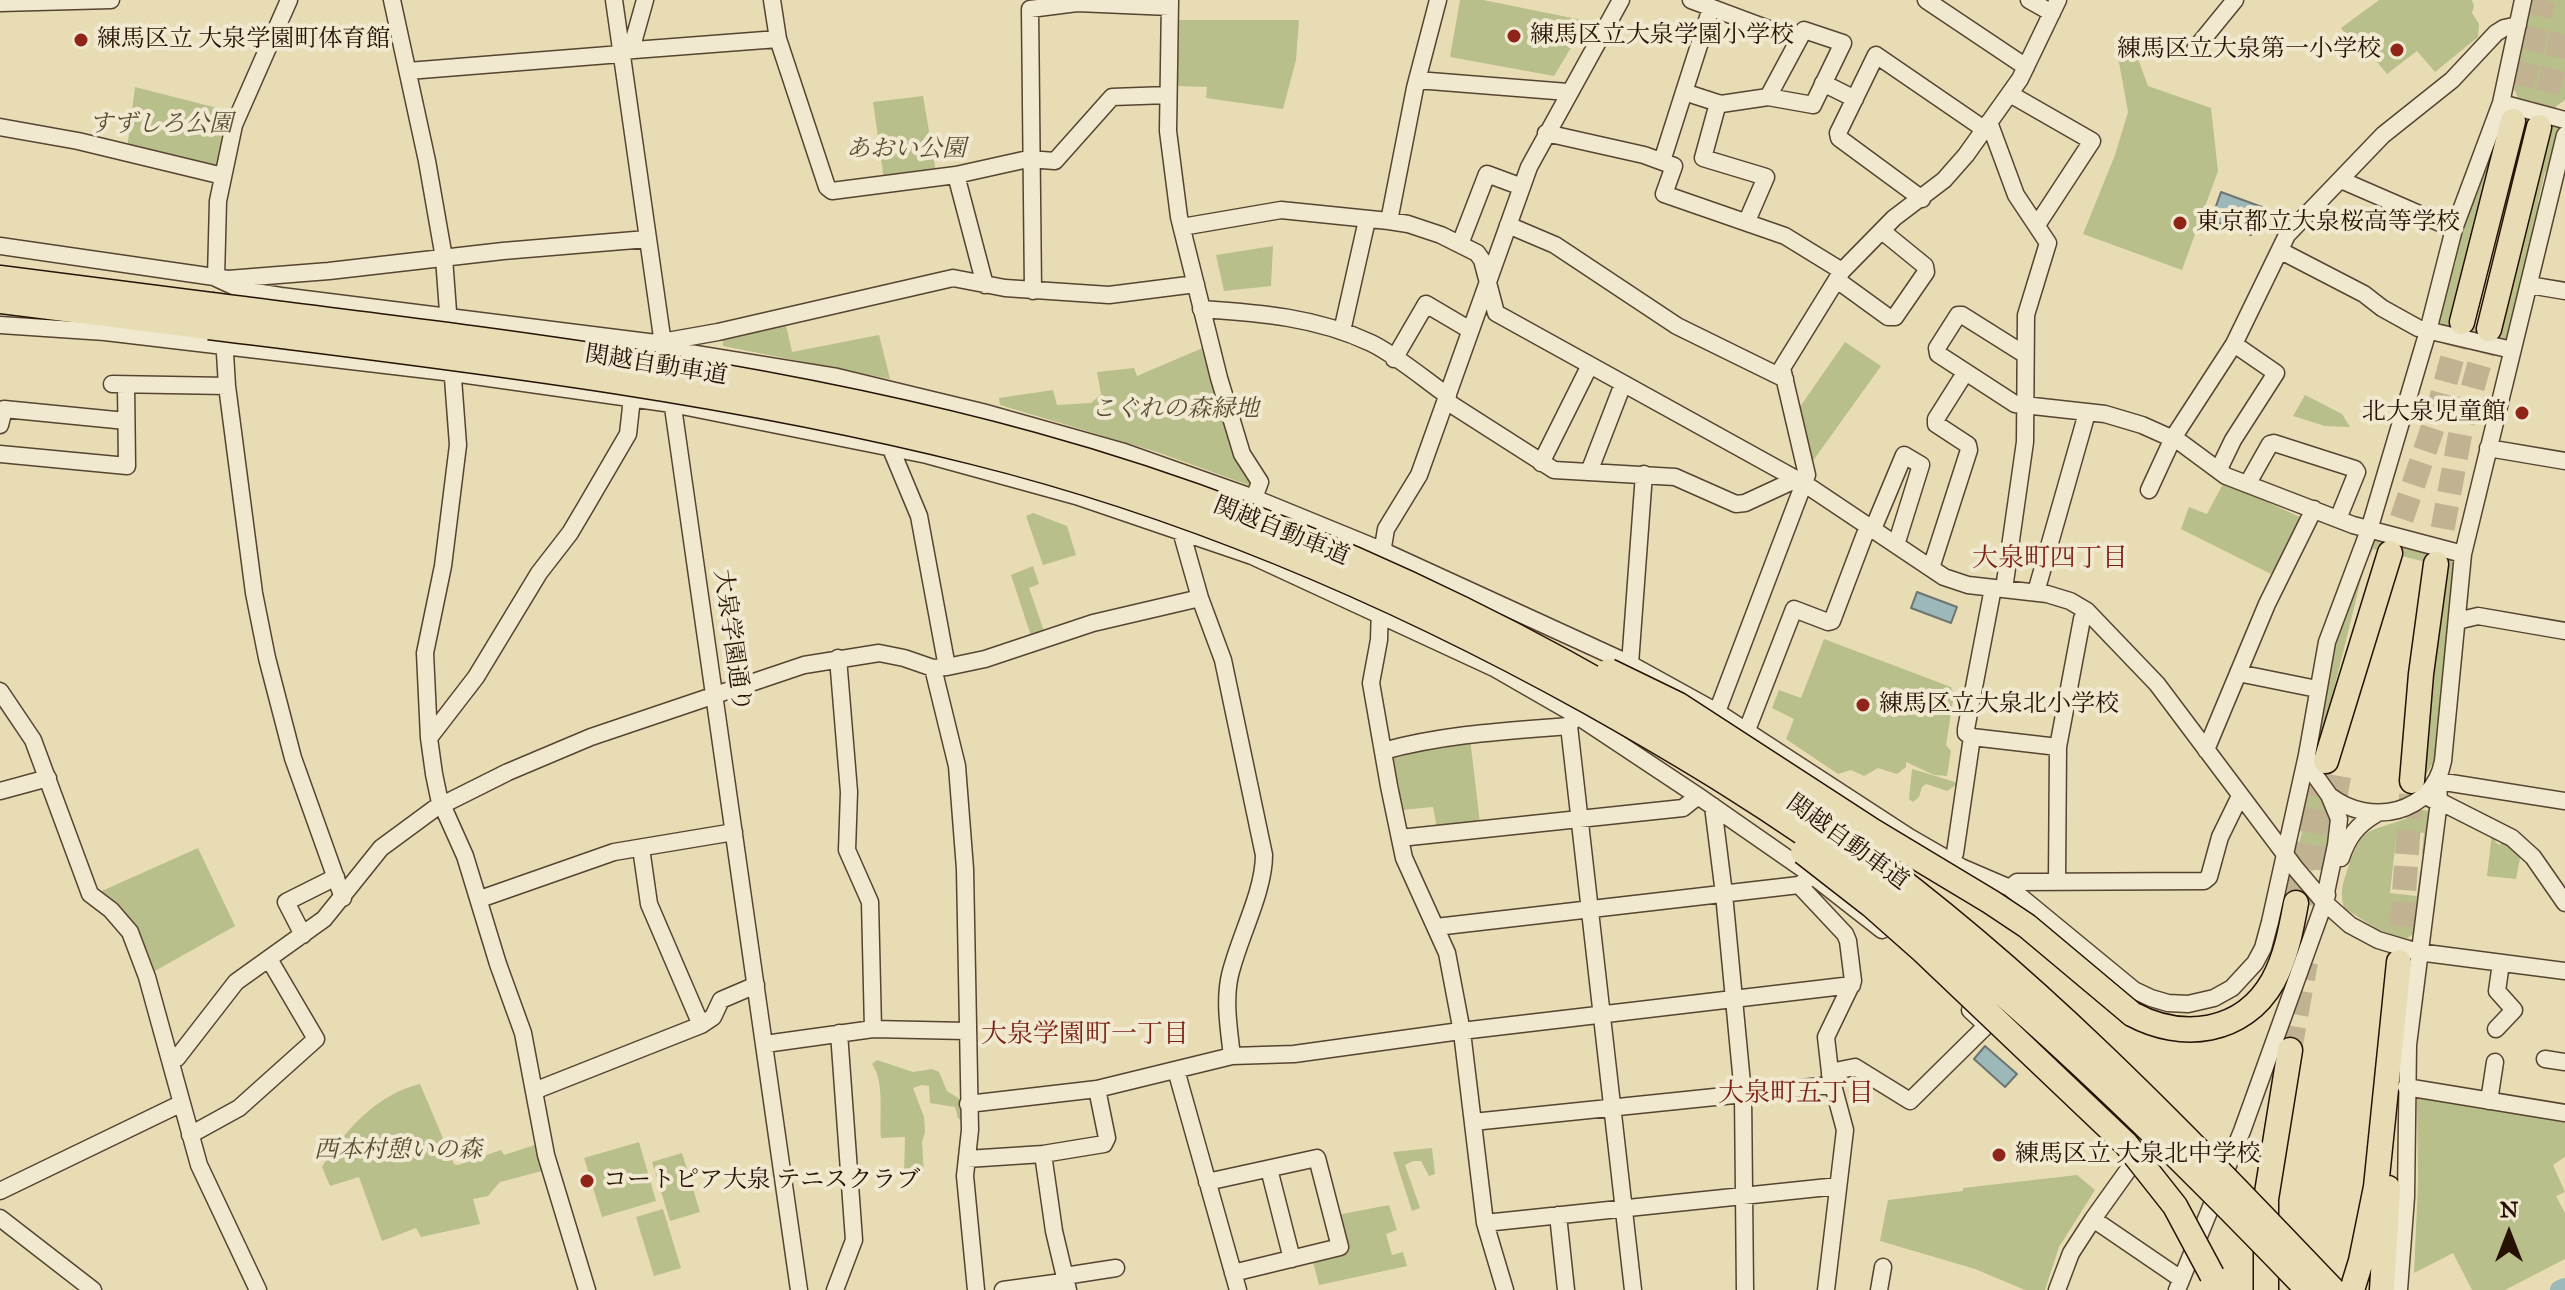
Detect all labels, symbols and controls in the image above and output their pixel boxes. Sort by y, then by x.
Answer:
place label: 練馬区立大泉学園小学校 [1530,22,1794,50]
place label: 練馬区立 大泉学園町体育館 [97,26,390,54]
marker: 練馬区立大泉学園小学校 [1505,27,1523,45]
marker: 練馬区立 大泉学園町体育館 [72,31,90,49]
place label: 練馬区立大泉第一小学校 [2117,36,2381,64]
marker: 練馬区立大泉第一小学校 [2388,41,2406,59]
park label: すずしろ公園 [89,111,233,139]
park label: あおい公園 [846,136,966,164]
place label: 東京都立大泉桜高等学校 [2196,209,2460,237]
marker: 東京都立大泉桜高等学校 [2171,214,2189,232]
street label: 関越自動車道 [583,341,729,391]
park label: こぐれの森緑地 [1091,396,1259,424]
place label: 北大泉児童館 [2362,399,2506,427]
marker: 北大泉児童館 [2513,404,2531,422]
street label: 関越自動車道 [1209,492,1353,572]
district label: 大泉町四丁目 [1972,544,2128,576]
street label: 大泉学園通り [707,568,755,714]
place label: 練馬区立大泉北小学校 [1879,691,2119,719]
marker: 練馬区立大泉北小学校 [1854,696,1872,714]
street label: 関越自動車道 [1780,789,1914,897]
district label: 大泉学園町一丁目 [981,1020,1189,1052]
district label: 大泉町五丁目 [1718,1079,1874,1111]
park label: 西本村憩いの森 [314,1137,482,1165]
place label: 練馬区立 大泉北中学校 [2015,1141,2260,1169]
marker: 練馬区立 大泉北中学校 [1990,1146,2008,1164]
place label: コートピア大泉 テニスクラブ [603,1167,920,1195]
marker: コートピア大泉 テニスクラブ [578,1172,596,1190]
north arrow [2469,1194,2549,1274]
text: N [2500,1196,2518,1223]

